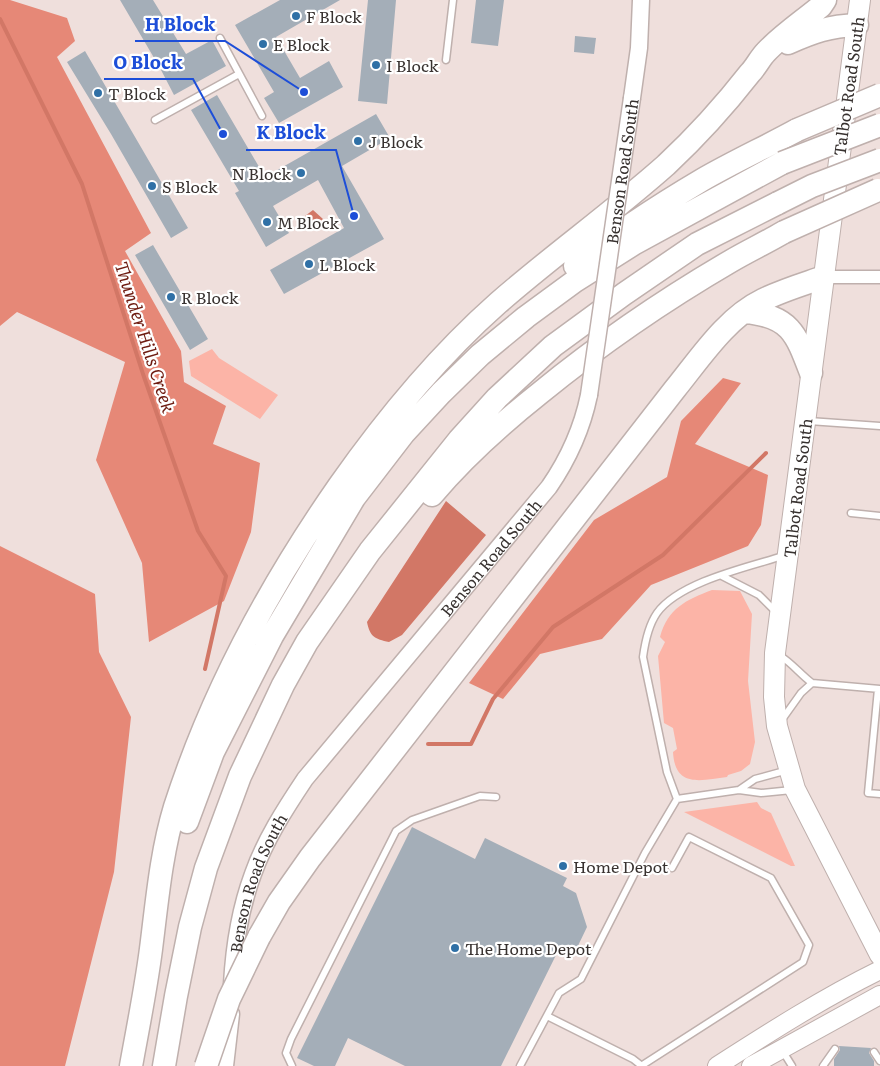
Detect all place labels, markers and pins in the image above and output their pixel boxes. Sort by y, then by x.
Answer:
place label: F Block [306,4,362,28]
callout: H Block [135,8,225,41]
marker: F Block [290,10,302,22]
place label: E Block [273,32,329,56]
marker: E Block [257,38,269,50]
callout: O Block [104,46,193,79]
place label: I Block [386,53,439,77]
marker: I Block [370,59,382,71]
place label: T Block [108,81,166,105]
marker: T Block [92,87,104,99]
callout: K Block [246,117,336,150]
place label: J Block [368,129,423,153]
marker: J Block [352,135,364,147]
place label: N Block [232,161,291,185]
marker: N Block [295,167,307,179]
place label: S Block [162,174,218,198]
marker: S Block [146,180,158,192]
place label: M Block [277,210,339,234]
marker: M Block [261,216,273,228]
place label: L Block [319,252,375,276]
marker: L Block [303,258,315,270]
place label: R Block [181,285,239,309]
marker: R Block [165,291,177,303]
place label: Home Depot [573,854,669,878]
marker: Home Depot [557,860,569,872]
place label: The Home Depot [465,936,592,960]
marker: The Home Depot [449,942,461,954]

